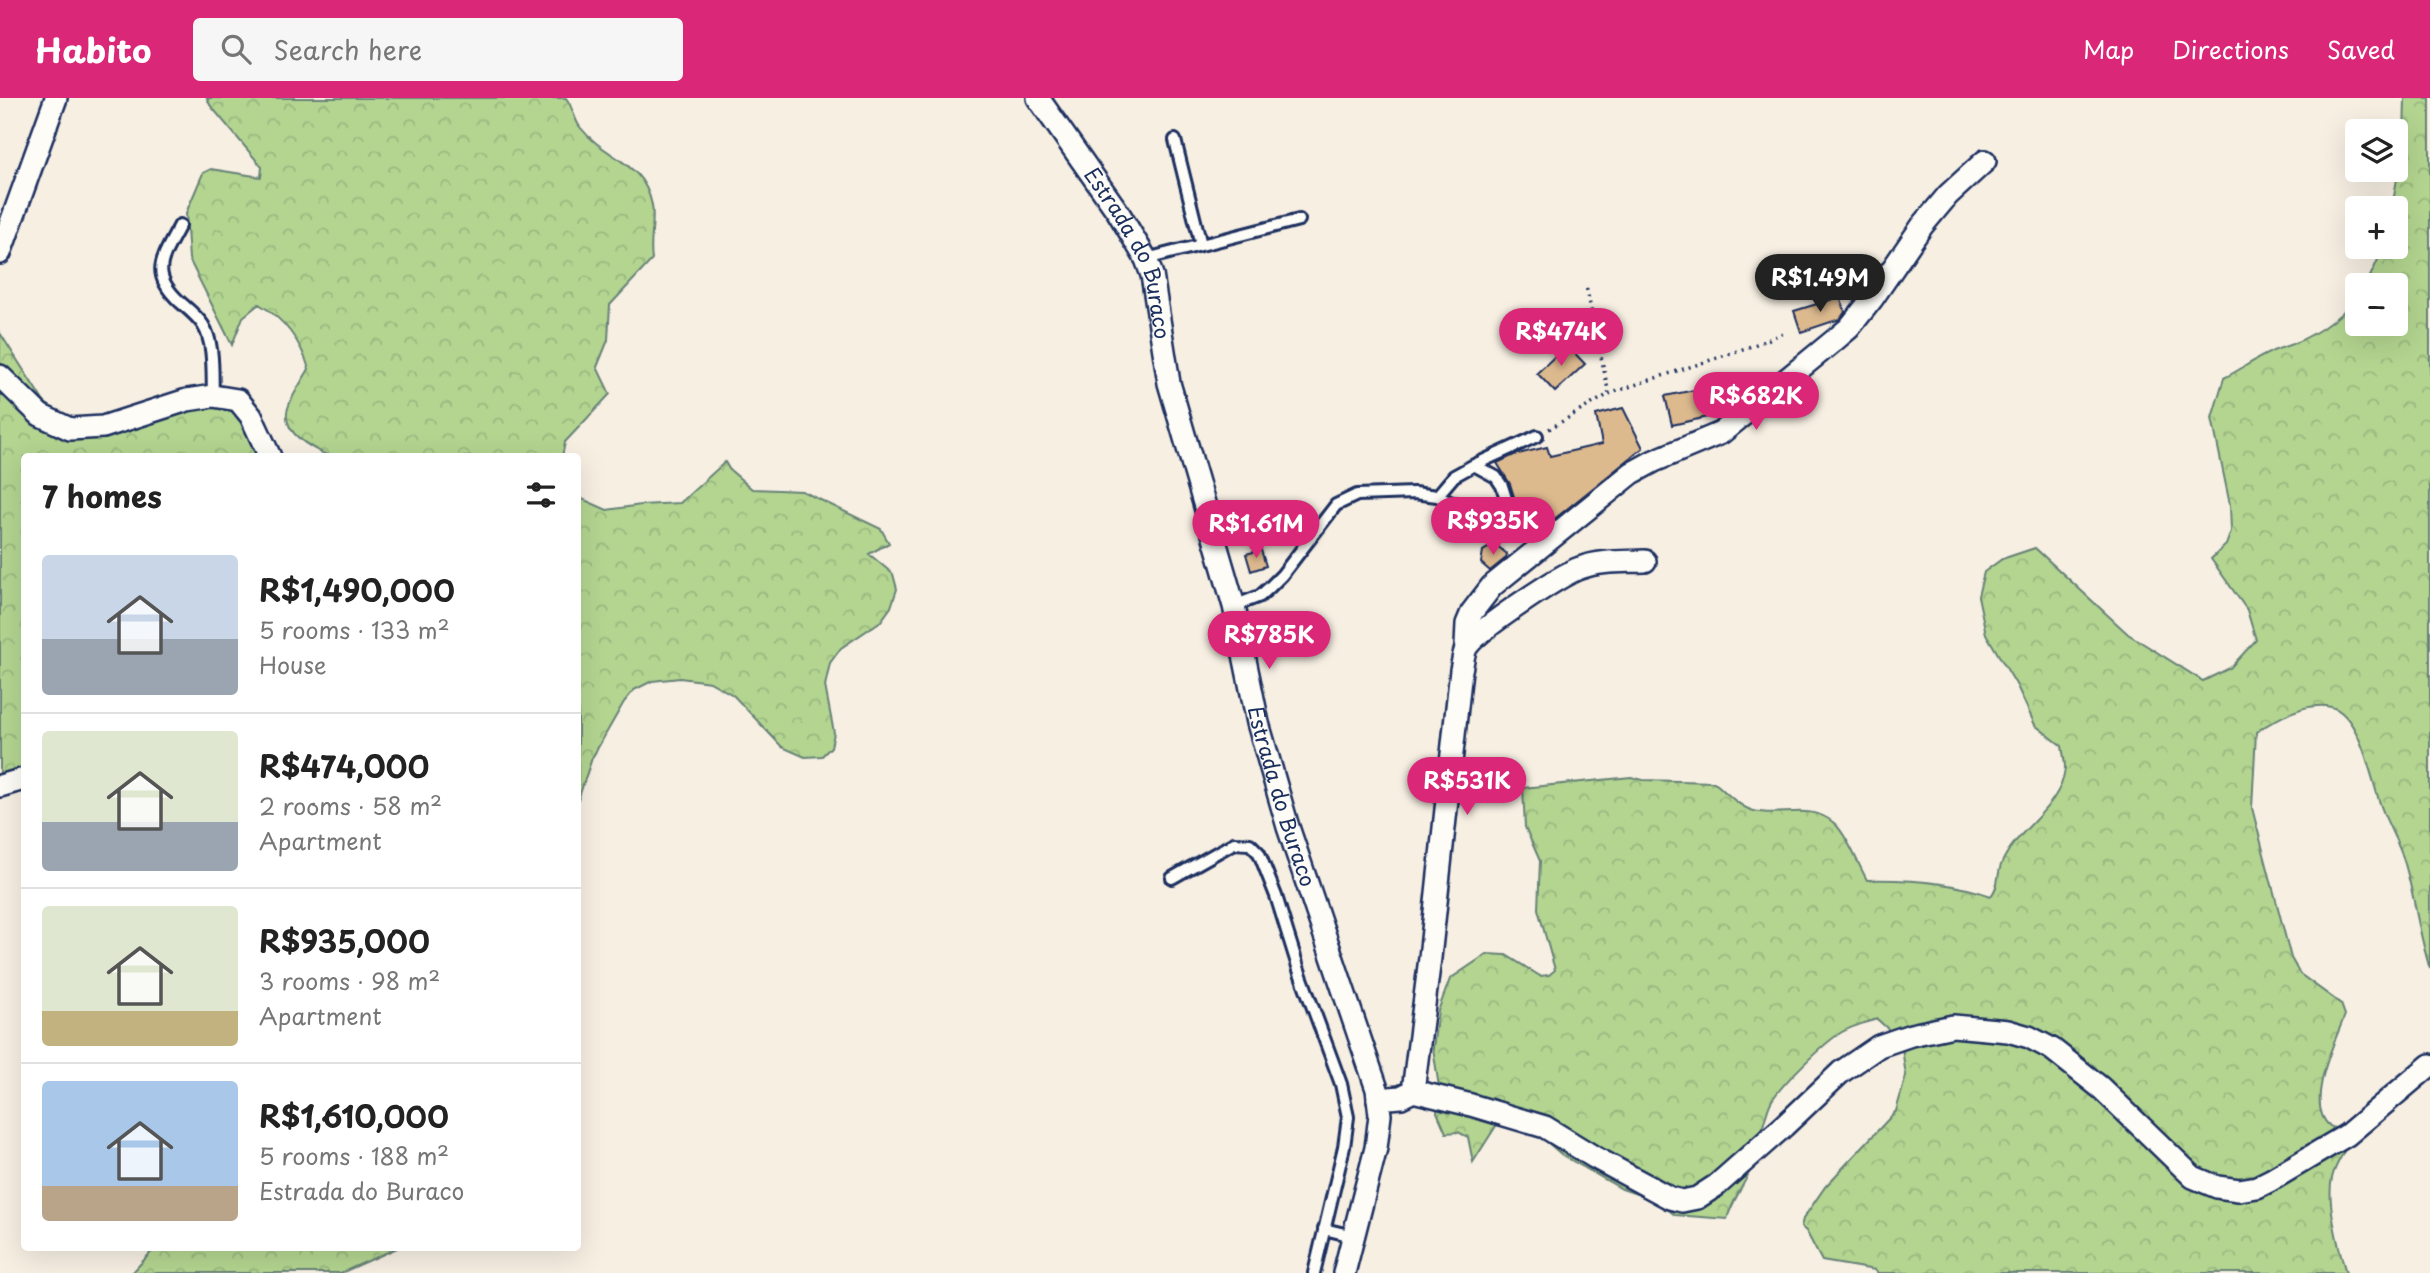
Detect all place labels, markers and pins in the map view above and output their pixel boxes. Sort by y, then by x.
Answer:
pin: R$1.49M [1755,254,1885,314]
pin: R$474K [1504,308,1618,368]
pin: R$682K [1699,372,1813,432]
pin: R$935K [1436,498,1550,557]
pin: R$1.61M [1191,500,1321,560]
pin: R$785K [1212,612,1326,671]
pin: R$531K [1410,758,1524,817]

